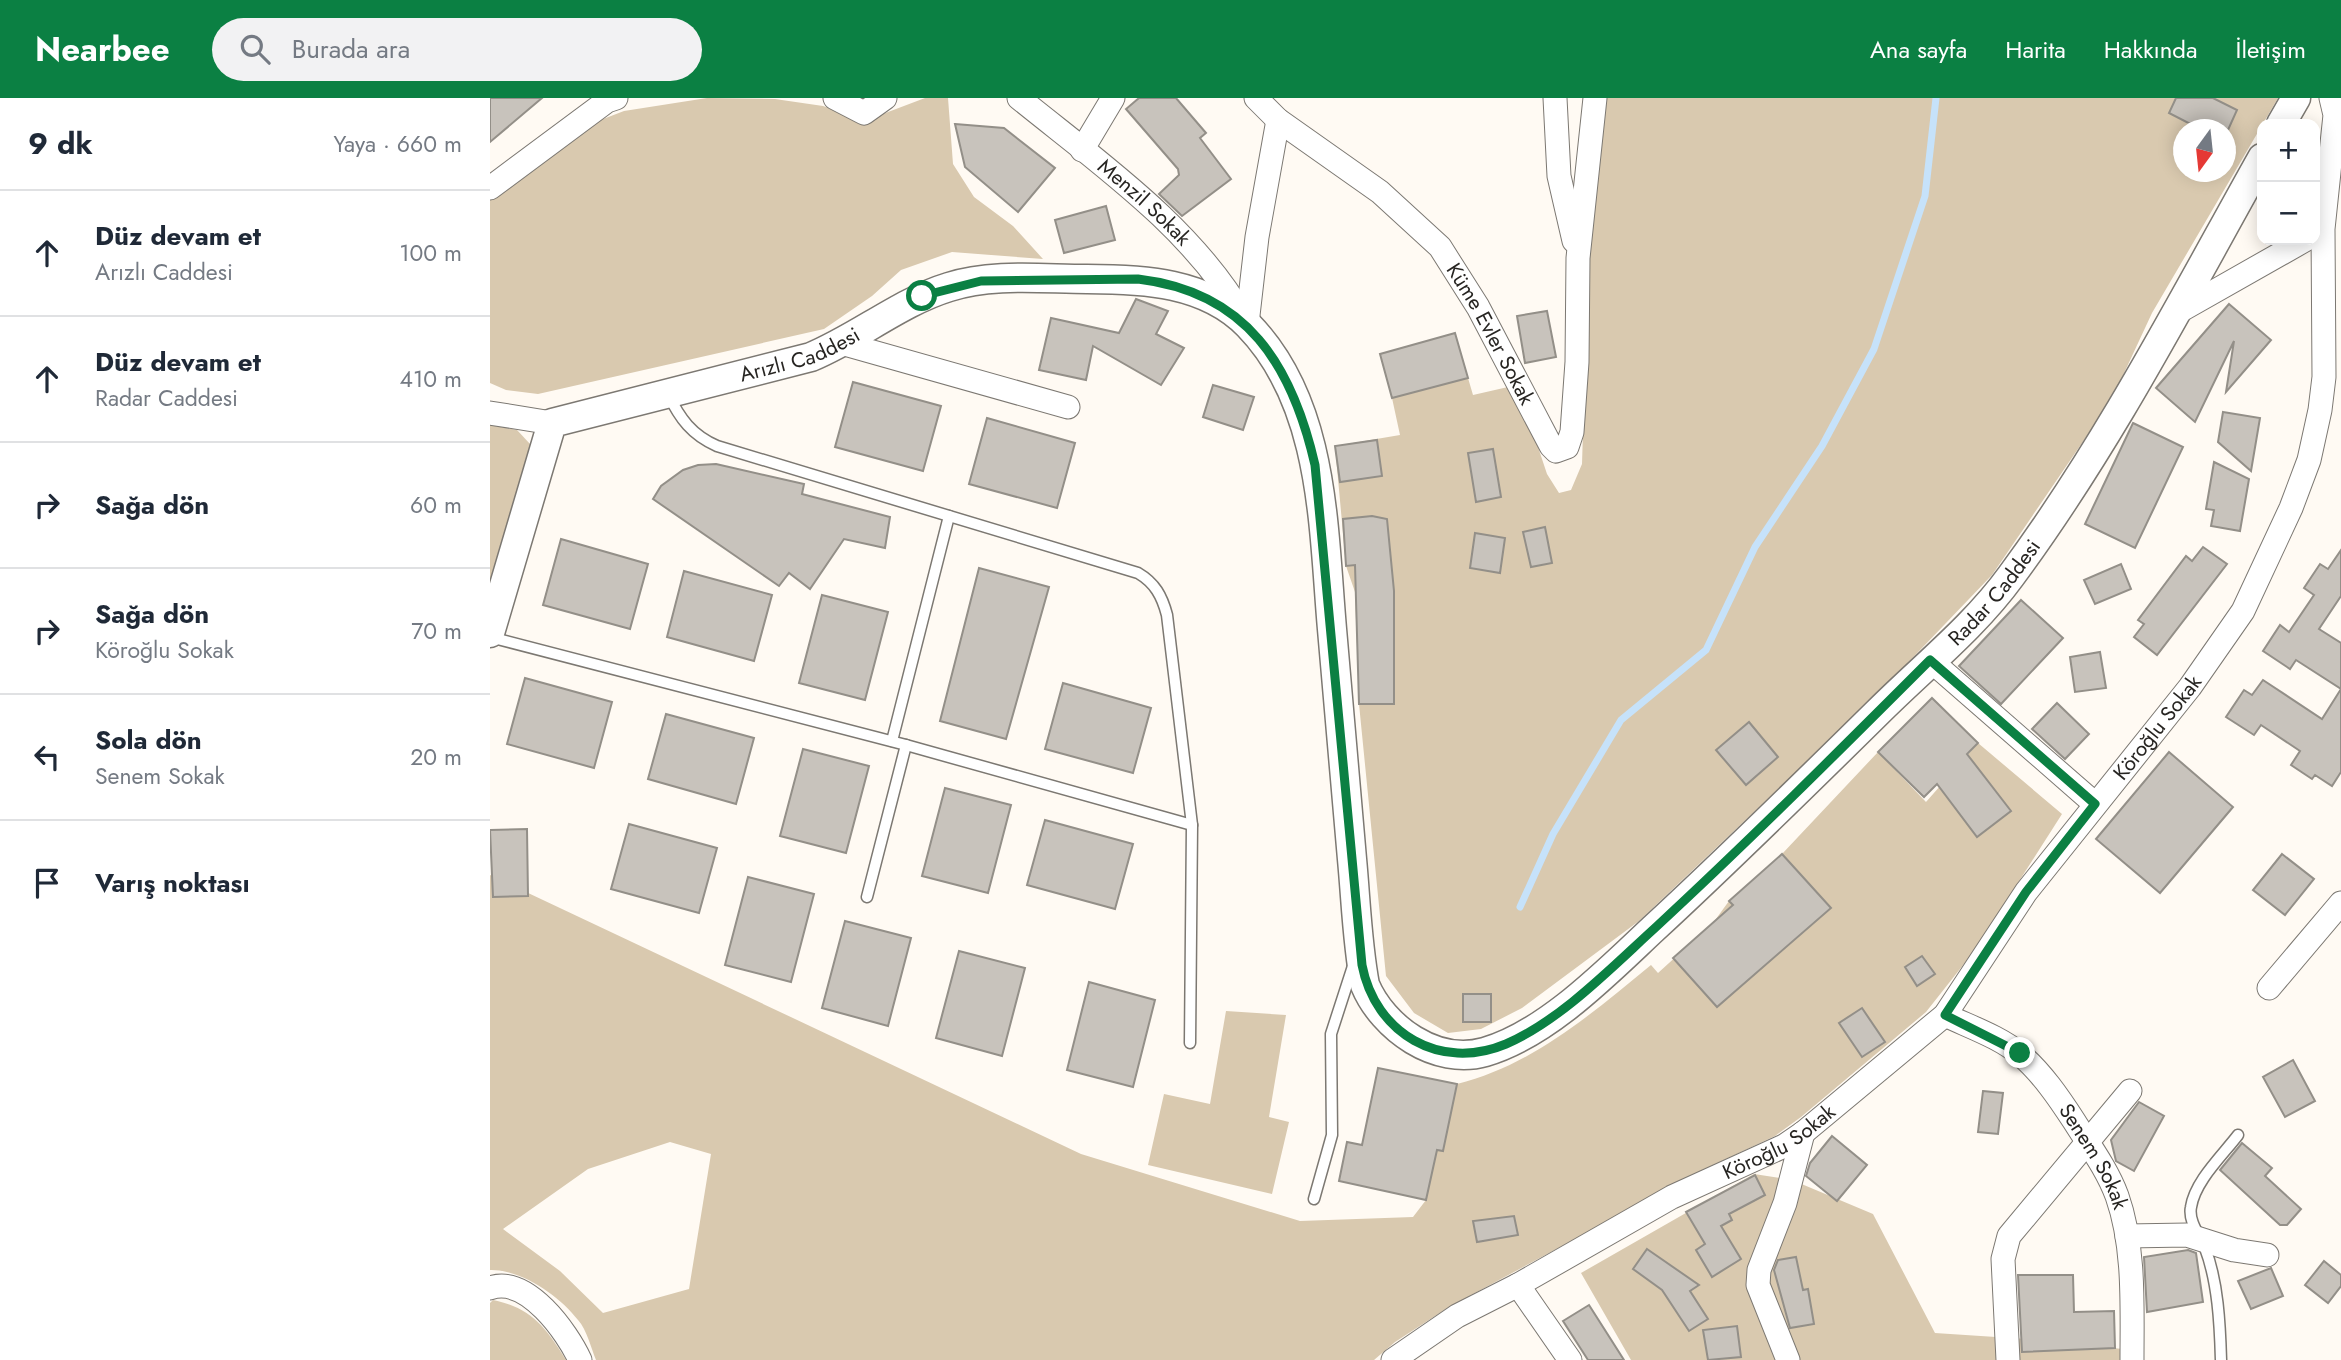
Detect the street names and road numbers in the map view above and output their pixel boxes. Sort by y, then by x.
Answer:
street label: Menzil Sokak [1091,152,1198,253]
street label: Küme Evler Sokak [1439,257,1542,411]
street label: Arızlı Caddesi [736,320,865,390]
street label: Radar Caddesi [1941,533,2048,653]
street label: Köroğlu Sokak [2106,668,2209,786]
street label: Köroğlu Sokak [1718,1097,1842,1187]
street label: Senem Sokak [2051,1097,2136,1214]

